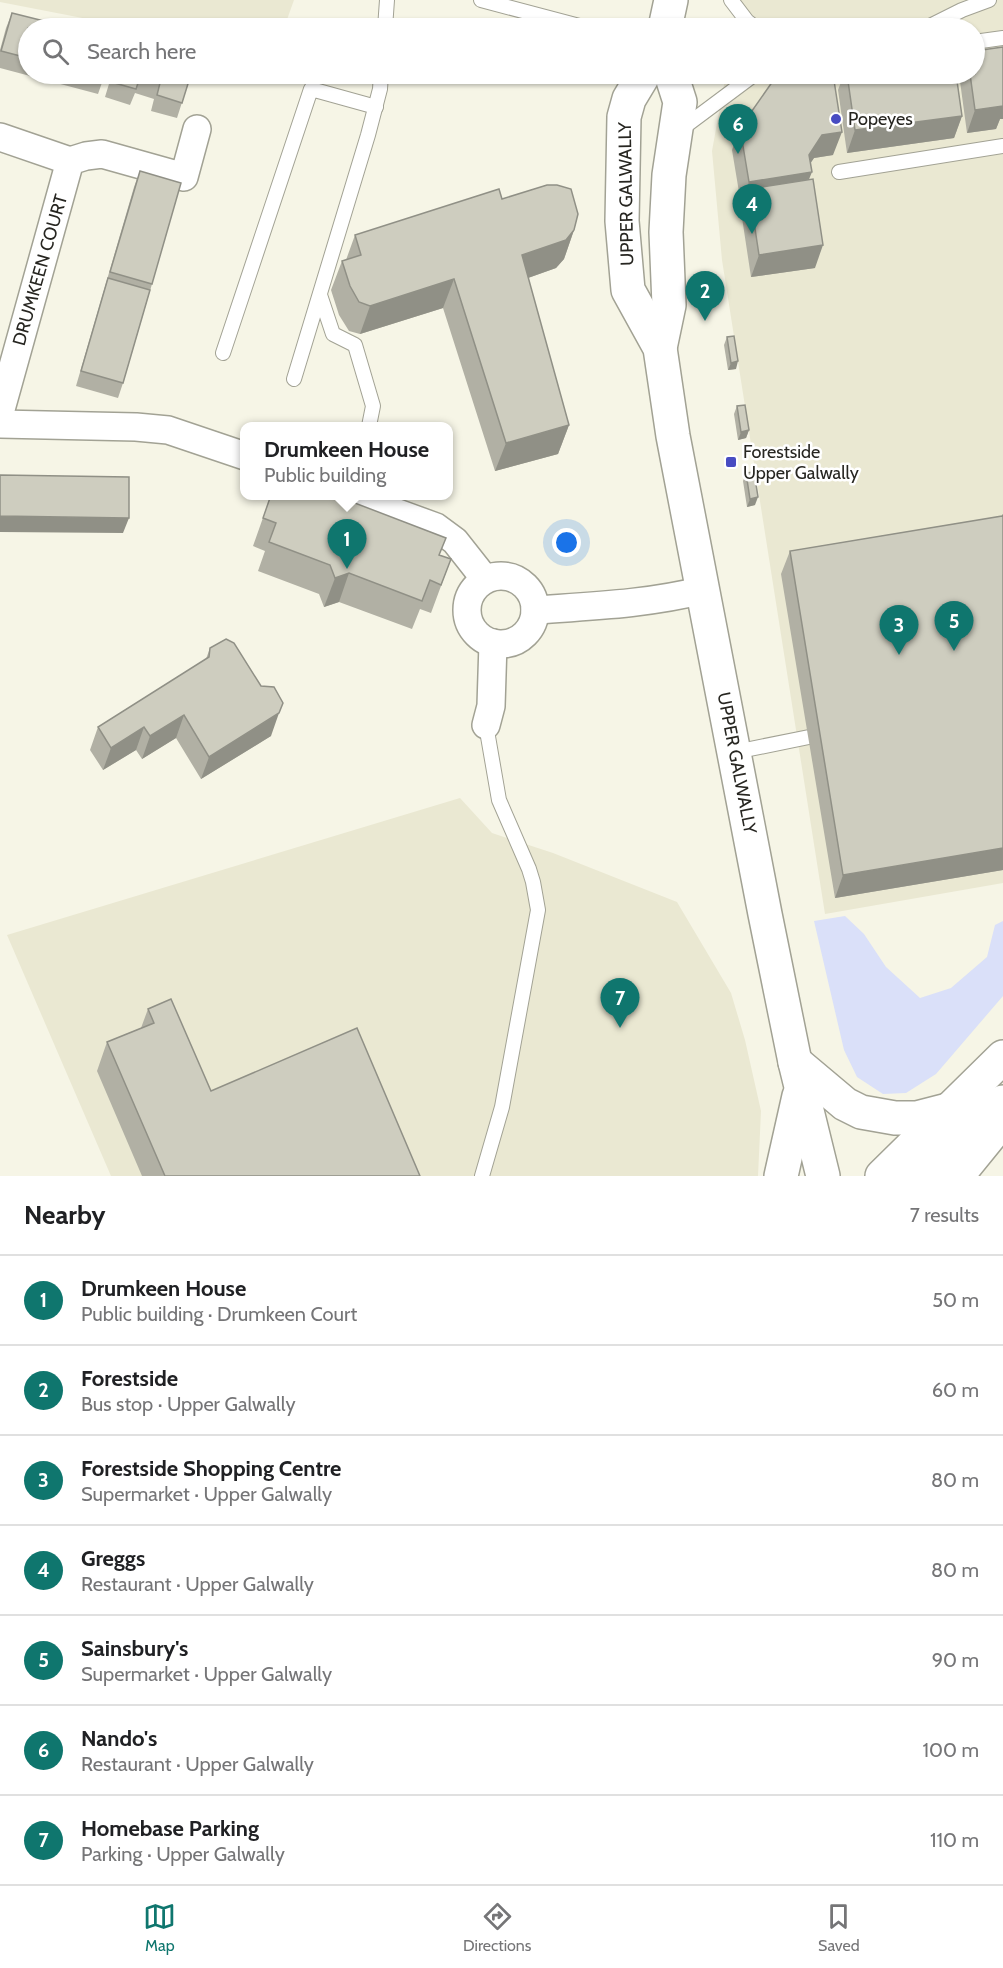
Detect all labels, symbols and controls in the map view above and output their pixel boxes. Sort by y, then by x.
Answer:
search box [18,18,985,84]
icon: search [39,35,72,68]
text: Search here [87,38,196,65]
pin: 6 [718,104,758,154]
place label: Popeyes [848,108,913,130]
marker: Popeyes [829,112,843,126]
street label: UPPER GALWALLY [614,121,638,266]
pin: 4 [732,184,771,234]
street label: DRUMKEEN COURT [8,192,72,348]
pin: 2 [686,272,724,321]
popup [240,422,453,500]
text: Drumkeen House [264,436,429,463]
place label: Forestside Upper Galwally [743,441,859,484]
marker: Forestside Upper Galwally [724,455,738,469]
text: Public building [264,463,386,487]
pin: 1 [328,520,366,569]
your location [552,528,581,557]
pin: 5 [934,602,974,651]
pin: 3 [880,606,918,655]
street label: UPPER GALWALLY [712,690,762,836]
pin: 7 [600,978,640,1028]
text: Nearby [24,1199,105,1231]
text: 7 results [910,1203,979,1227]
text: Drumkeen House [81,1275,246,1302]
text: 1 [40,1288,47,1312]
text: 50 m [932,1288,979,1312]
text: Public building · Drumkeen Court [81,1302,357,1326]
text: Forestside [81,1365,178,1392]
text: 2 [38,1378,49,1402]
text: 60 m [932,1378,979,1402]
text: Bus stop · Upper Galwally [81,1392,296,1416]
text: Forestside Shopping Centre [81,1455,341,1482]
text: 3 [38,1468,49,1492]
text: 80 m [931,1468,979,1492]
text: Supermarket · Upper Galwally [81,1482,332,1506]
text: Greggs [81,1545,145,1572]
text: 4 [37,1558,50,1582]
text: 80 m [931,1558,979,1582]
text: Restaurant · Upper Galwally [81,1572,314,1596]
text: Sainsbury's [81,1635,188,1662]
text: 5 [38,1648,49,1672]
text: 90 m [932,1648,979,1672]
text: Supermarket · Upper Galwally [81,1662,332,1686]
text: Nando's [81,1725,157,1752]
text: 6 [38,1738,49,1762]
text: 100 m [923,1738,979,1762]
text: Restaurant · Upper Galwally [81,1752,314,1776]
text: Homebase Parking [81,1815,259,1842]
text: 7 [38,1828,49,1852]
text: 110 m [930,1828,979,1852]
text: Parking · Upper Galwally [81,1842,285,1866]
tab: Map [143,1900,176,1955]
tab: Directions [463,1900,531,1955]
tab: Saved [818,1900,860,1955]

